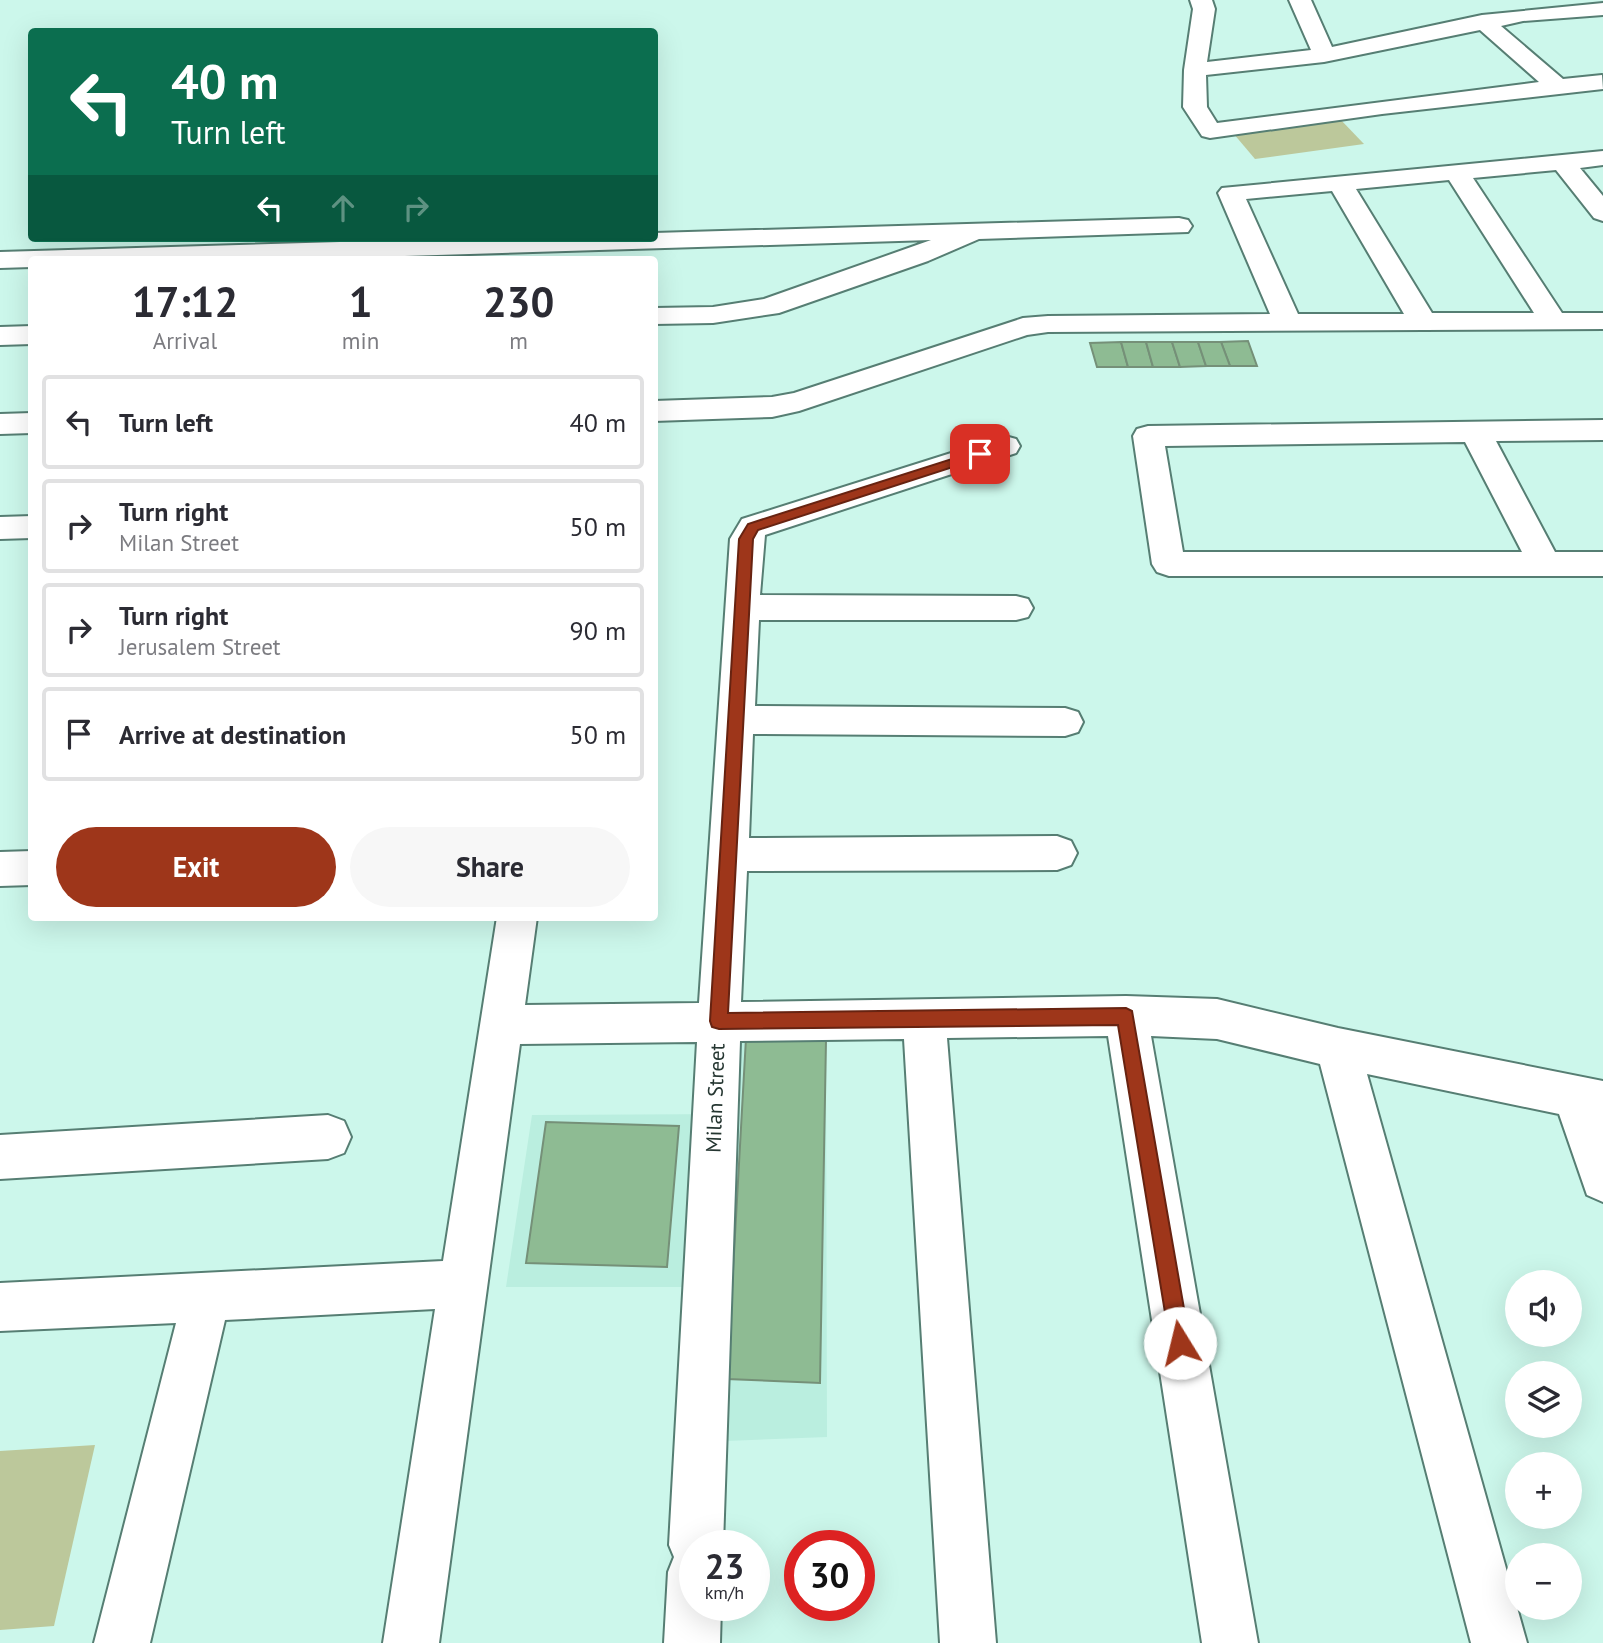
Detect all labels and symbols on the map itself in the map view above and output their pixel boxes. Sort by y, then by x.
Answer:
pin [950,424,1010,484]
street label: Milan Street [700,1043,730,1153]
position arrow [1143,1306,1217,1380]
speed limit sign: 30 [784,1530,875,1621]

